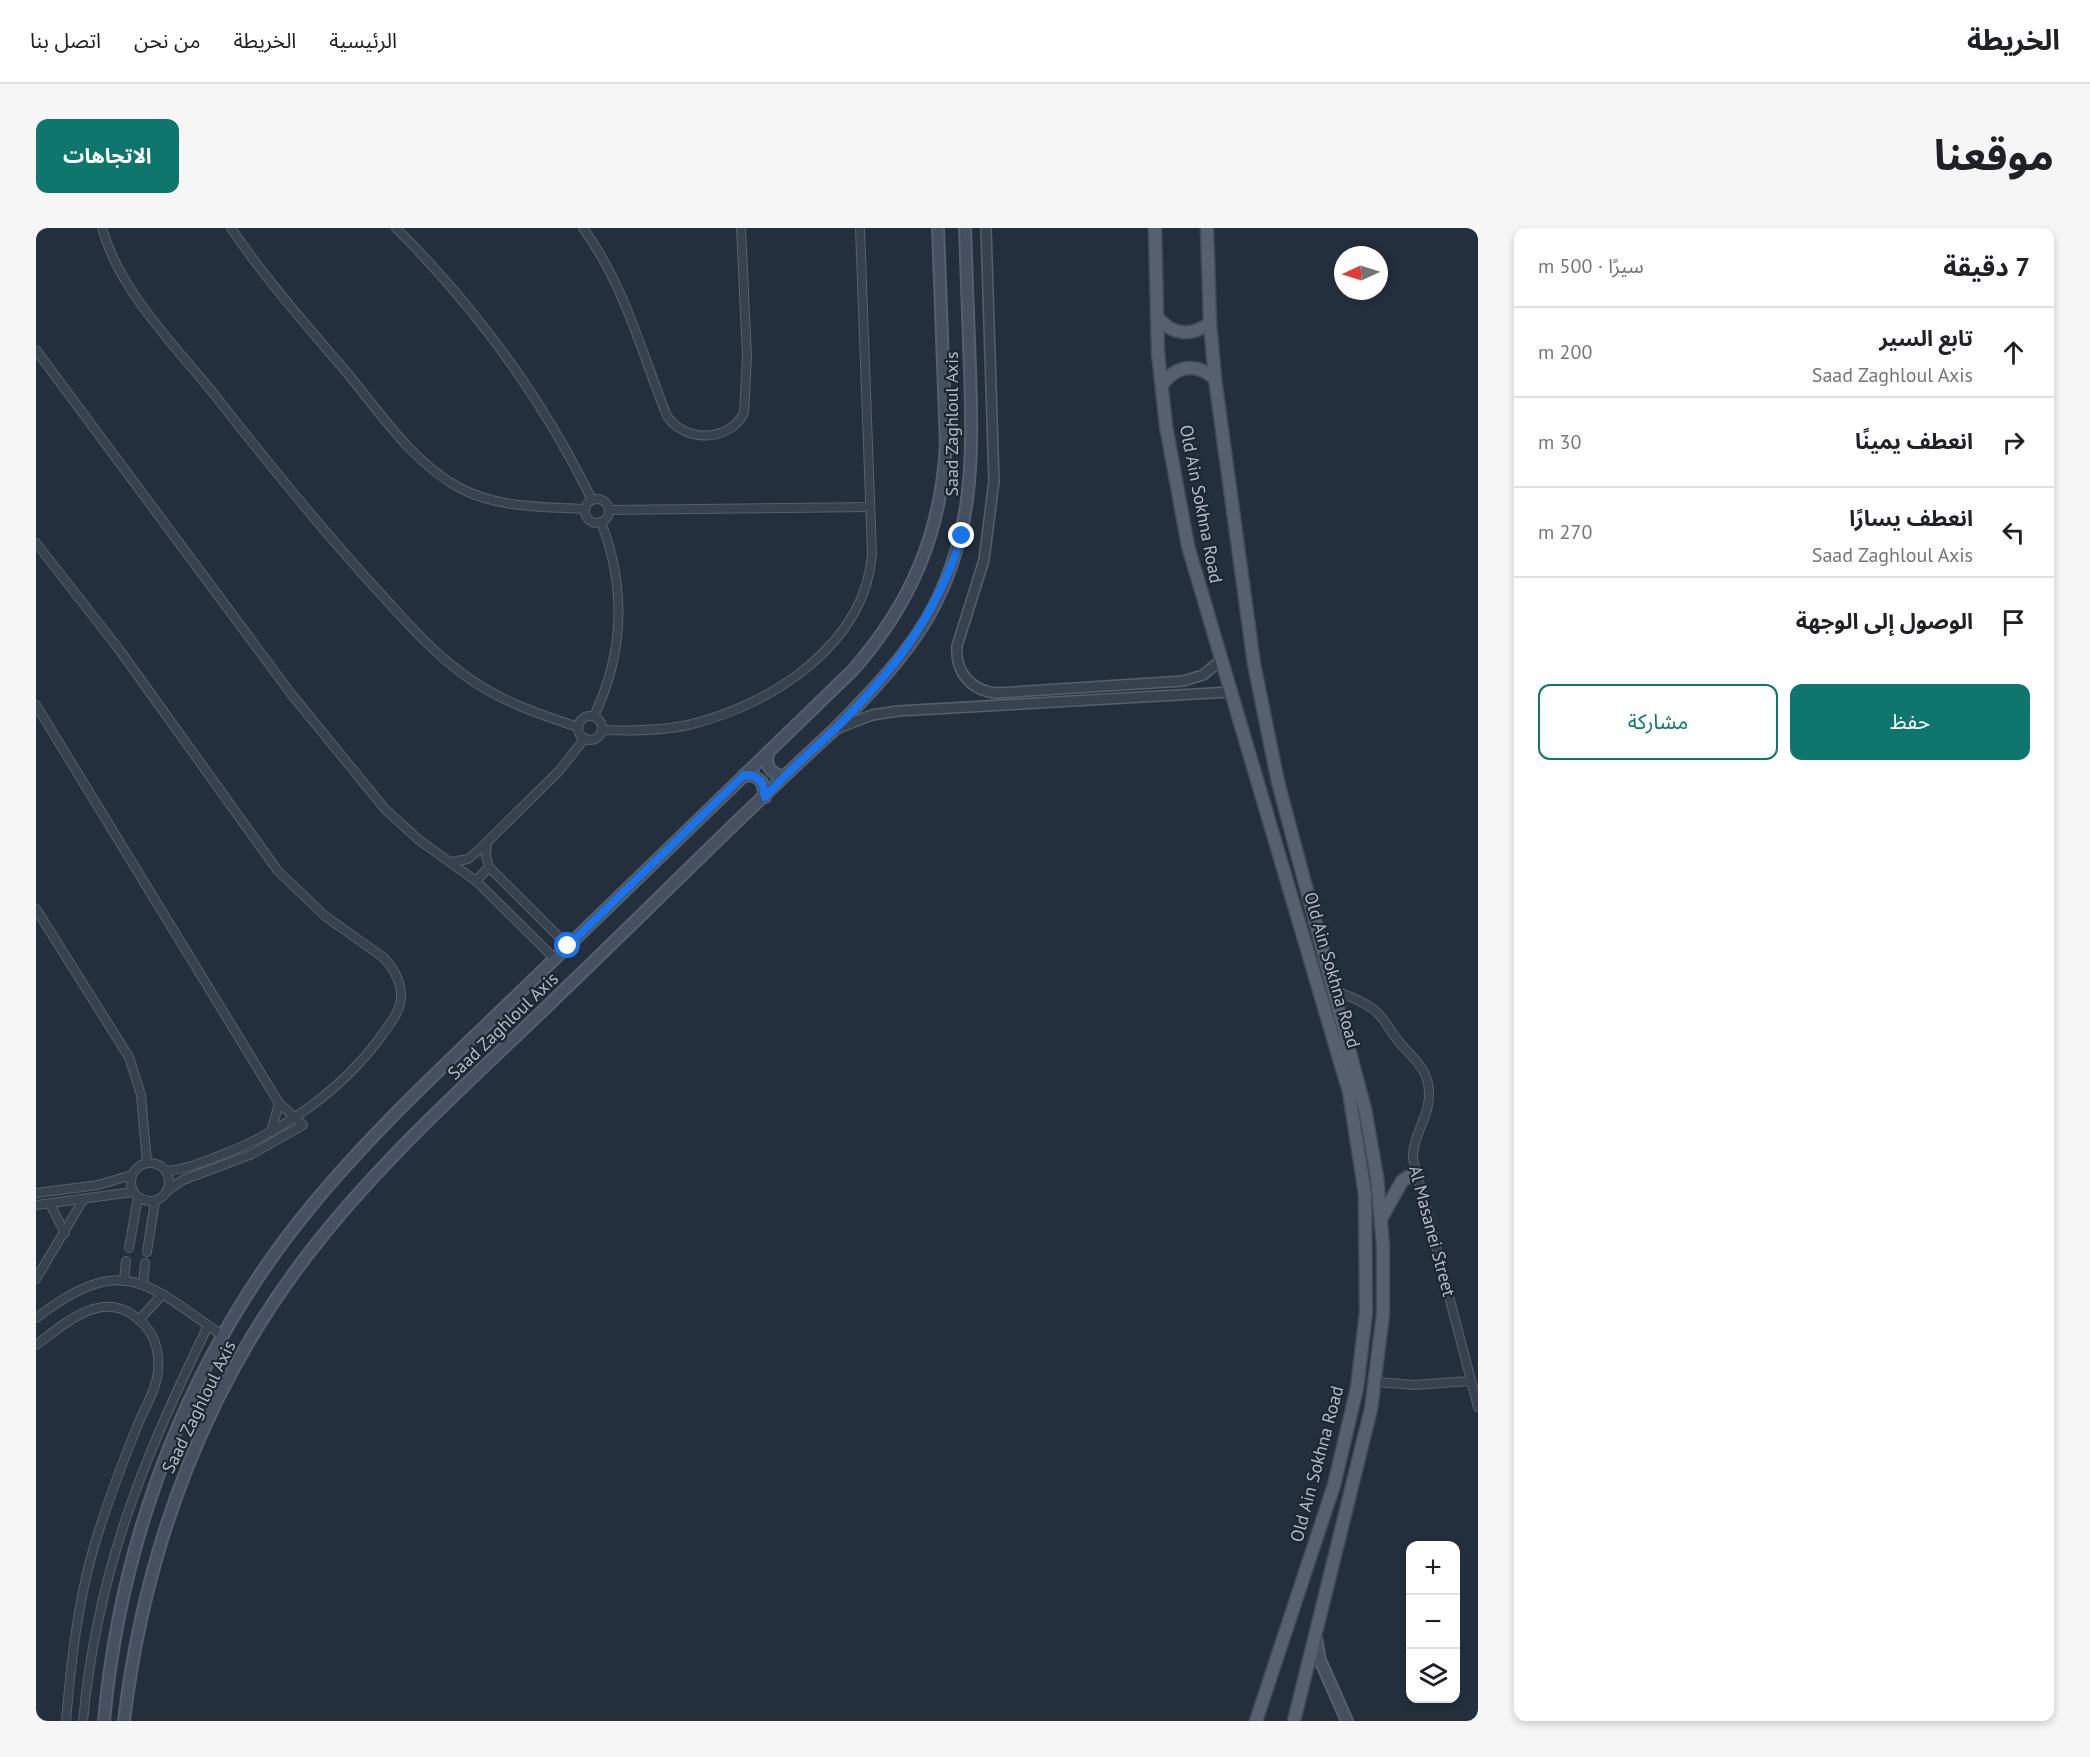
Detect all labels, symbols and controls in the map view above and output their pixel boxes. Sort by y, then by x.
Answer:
text: الخريطة [1967,21,2060,58]
text: اتصل بنا [30,27,101,54]
text: من نحن [134,27,200,54]
text: الخريطة [233,27,296,54]
text: الرئيسية [329,27,397,54]
button: الاتجاهات [36,119,179,193]
text: موقعنا [1934,127,2054,182]
north arrow [1334,246,1388,300]
text: 7 دقيقة [1943,250,2030,283]
text: سيرًا · 500 m [1538,253,1644,279]
text: تابع السير [1879,324,1973,352]
icon: ahead [1997,336,2030,369]
text: 200 m [1538,339,1592,365]
street label: Saad Zaghloul Axis [940,351,963,497]
text: Saad Zaghloul Axis [1812,362,1973,388]
street label: Old Ain Sokhna Road [1175,423,1228,585]
icon: right [1997,426,2030,459]
text: انعطف يمينًا [1855,427,1973,455]
text: 30 m [1538,429,1581,455]
text: انعطف يسارًا [1849,504,1973,532]
icon: left [1997,516,2030,549]
text: 270 m [1538,519,1592,545]
route end [948,522,974,548]
text: Saad Zaghloul Axis [1812,542,1973,568]
icon: arrive [1997,606,2030,639]
text: الوصول إلى الوجهة [1796,607,1973,635]
button: مشاركة [1538,684,1778,760]
button: حفظ [1790,684,2030,760]
street label: Old Ain Sokhna Road [1299,889,1366,1050]
route start [554,932,580,958]
street label: Saad Zaghloul Axis [442,967,563,1084]
street label: Al Masanei Street [1404,1163,1461,1299]
street label: Saad Zaghloul Axis [156,1337,241,1477]
street label: Old Ain Sokhna Road [1285,1383,1348,1545]
map controls [1406,1541,1460,1703]
button: + [1406,1541,1460,1595]
button: − [1406,1595,1460,1649]
button: layers [1406,1649,1460,1703]

